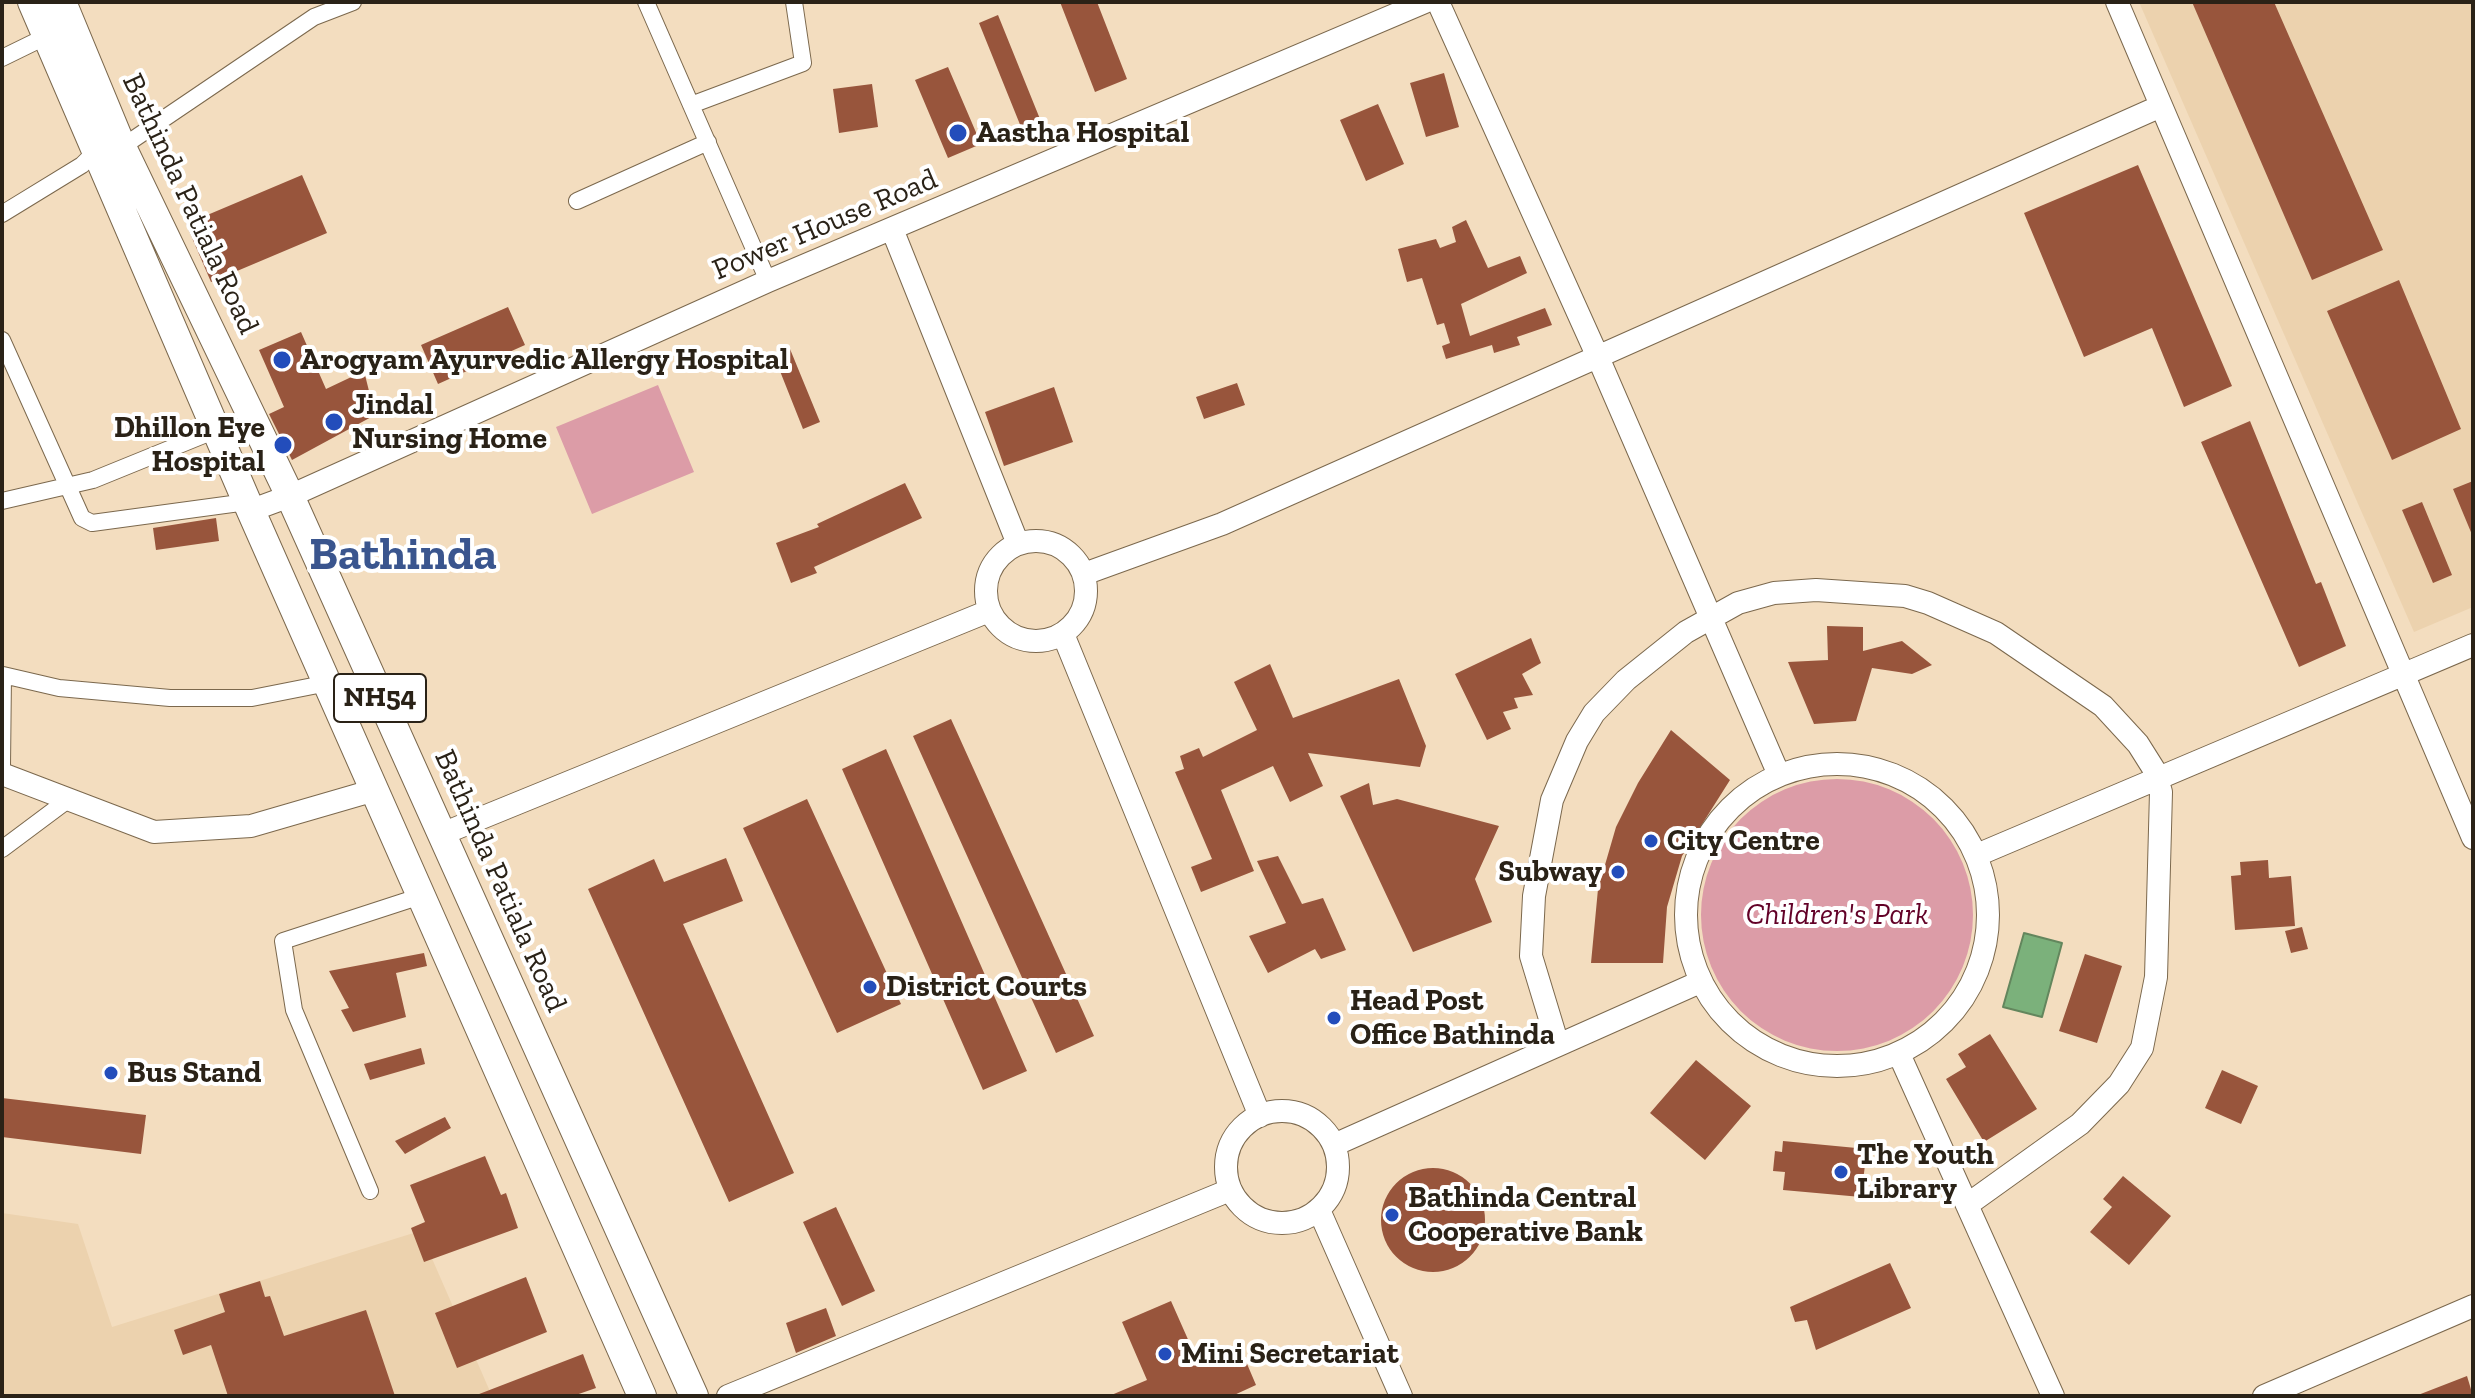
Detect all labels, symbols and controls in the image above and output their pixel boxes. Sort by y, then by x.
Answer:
street label: Bathinda Patiala Road [114,68,266,340]
place label: Aastha Hospital [976,115,1189,151]
marker: Aastha Hospital [947,122,969,144]
street label: Power House Road [707,161,943,289]
place label: Arogyam Ayurvedic Allergy Hospital [300,342,788,378]
marker: Arogyam Ayurvedic Allergy Hospital [271,349,293,371]
place label: Jindal Nursing Home [352,387,547,458]
place label: Dhillon Eye Hospital [114,410,265,480]
marker: Jindal Nursing Home [323,411,345,433]
marker: Dhillon Eye Hospital [272,434,294,456]
district label: Bathinda [309,528,497,584]
road number: NH54 [334,674,426,722]
street label: Bathinda Patiala Road [426,744,574,1018]
place label: City Centre [1667,823,1820,859]
marker: City Centre [1642,832,1660,850]
place label: Subway [1498,854,1602,890]
marker: Subway [1609,863,1627,881]
park label: Children's Park [1746,897,1928,933]
place label: District Courts [886,969,1087,1005]
marker: District Courts [861,978,879,996]
place label: Head Post Office Bathinda [1350,983,1555,1054]
marker: Head Post Office Bathinda [1325,1009,1343,1027]
place label: Bus Stand [127,1055,261,1091]
marker: Bus Stand [102,1064,120,1082]
place label: The Youth Library [1857,1137,1994,1208]
marker: The Youth Library [1832,1163,1850,1181]
place label: Bathinda Central Cooperative Bank [1408,1180,1643,1250]
marker: Bathinda Central Cooperative Bank [1383,1206,1401,1224]
place label: Mini Secretariat [1181,1336,1399,1372]
marker: Mini Secretariat [1156,1345,1174,1363]

